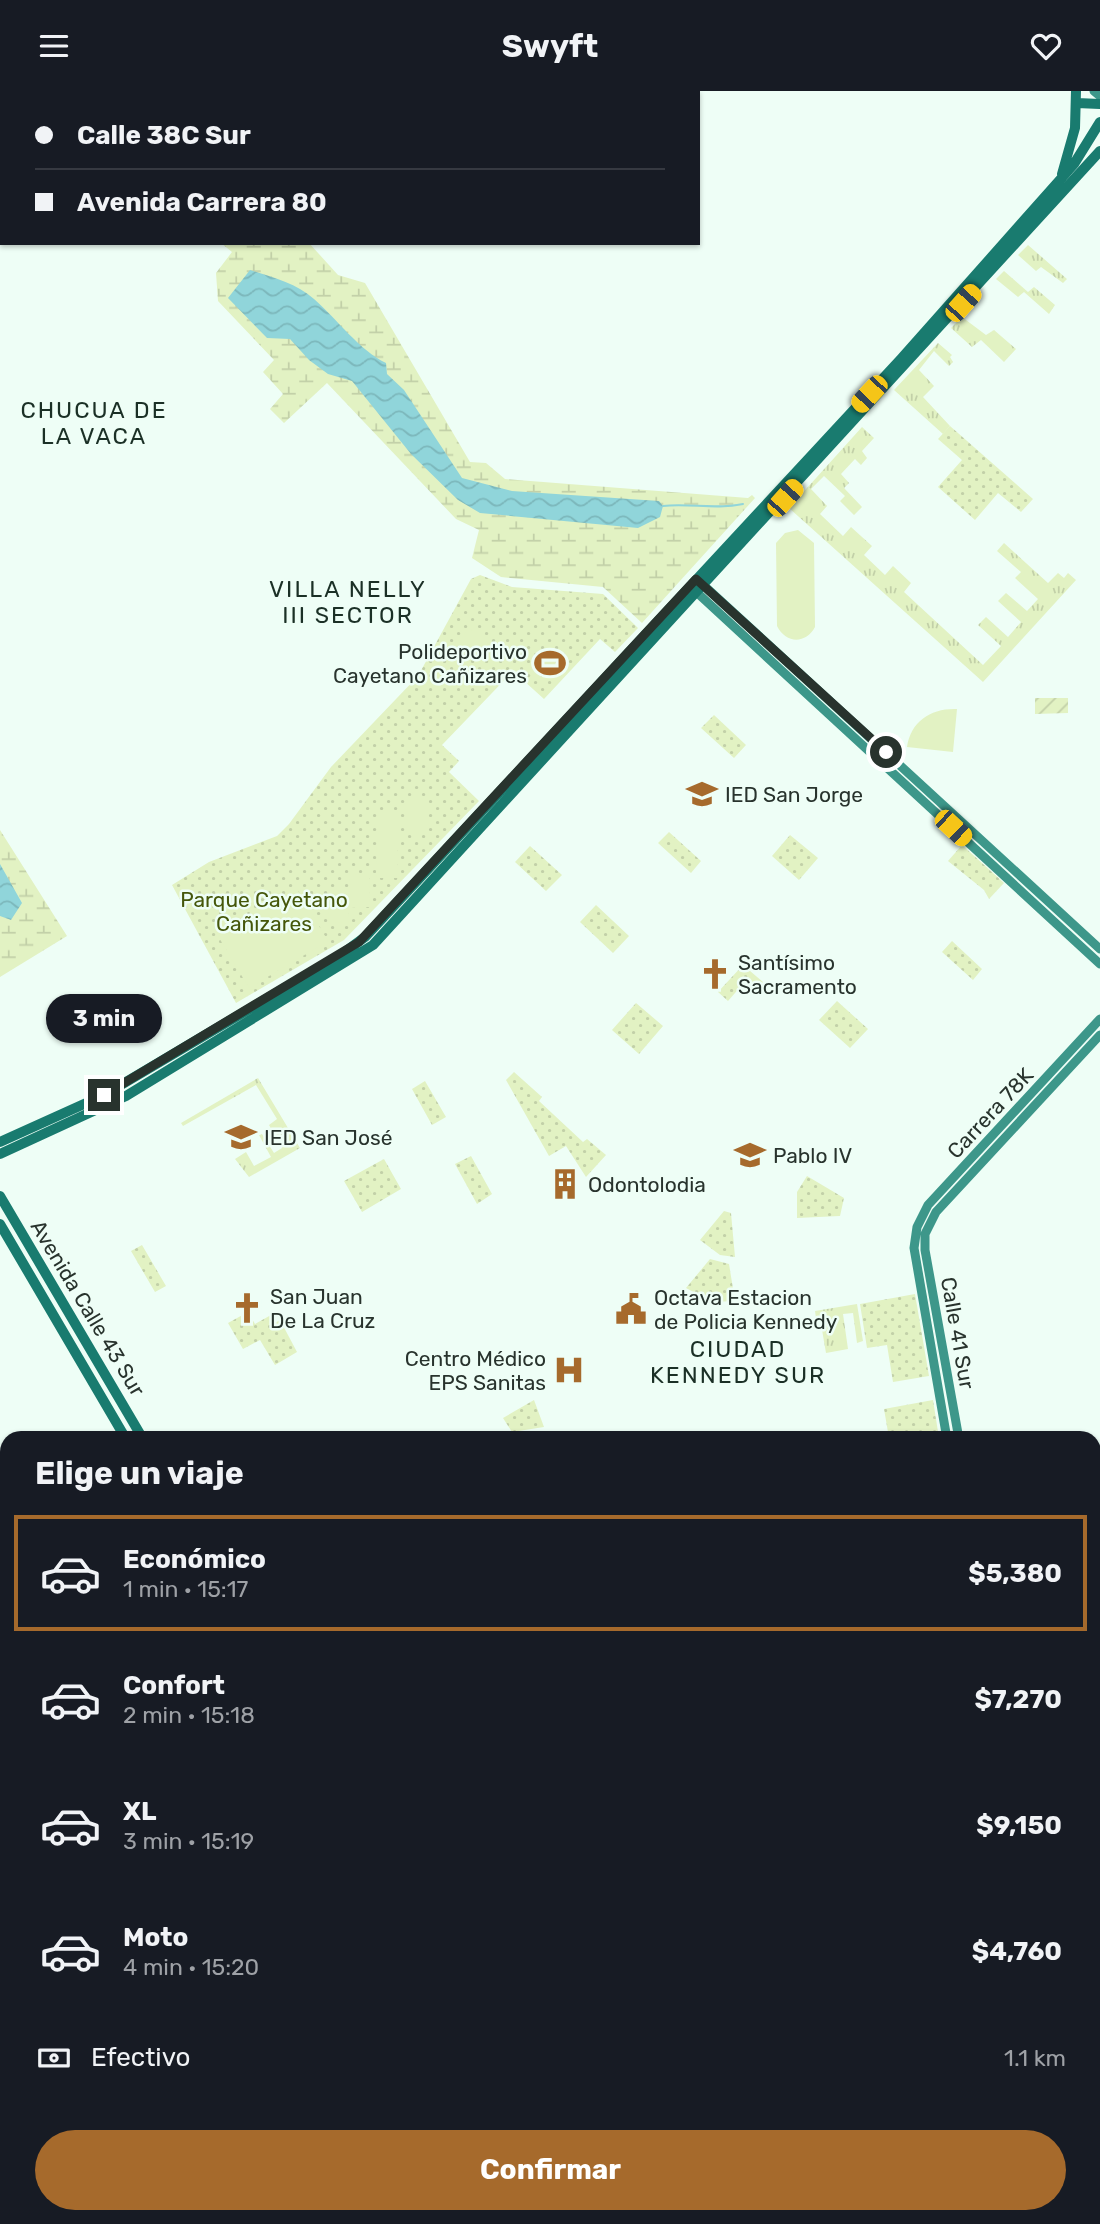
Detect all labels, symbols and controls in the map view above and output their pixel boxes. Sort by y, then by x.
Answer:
icon: menu [35,27,73,65]
text: Swyft [502,27,598,65]
icon: heart [1027,27,1065,65]
text: Calle 38C Sur [77,120,251,151]
text: Avenida Carrera 80 [77,187,327,218]
car [942,280,985,326]
car [847,371,892,417]
district label: CHUCUA DE LA VACA [20,396,168,450]
car [764,475,807,521]
district label: VILLA NELLY III SECTOR [269,575,427,629]
place label: Polideportivo Cayetano Cañizares [333,639,527,688]
sports icon: Polideportivo Cayetano Cañizares [533,646,567,680]
route start [870,736,902,768]
school or university icon: IED San Jorge [685,777,719,811]
place label: IED San Jorge [725,782,863,807]
car [931,806,976,850]
park label: Parque Cayetano Cañizares [180,887,348,936]
place label: Santísimo Sacramento [738,950,857,999]
church icon: Santísimo Sacramento [698,957,732,991]
callout: 3 min [46,993,162,1042]
text: 3 min [73,1004,135,1032]
street label: Carrera 78K [942,1062,1038,1163]
route end [88,1079,120,1111]
school or university icon: IED San José [224,1120,258,1154]
place label: IED San José [264,1125,392,1150]
school or university icon: Pablo IV [733,1138,767,1172]
place label: Pablo IV [773,1143,852,1168]
building icon: Odontolodia [548,1167,582,1201]
place label: Odontolodia [588,1172,706,1197]
street label: Avenida Calle 43 Sur [26,1216,150,1400]
street label: Calle 41 Sur [936,1275,980,1391]
place label: San Juan De La Cruz [270,1284,375,1333]
place label: Octava Estacion de Policia Kennedy [654,1285,838,1334]
church icon: San Juan De La Cruz [230,1291,264,1325]
public building icon: Octava Estacion de Policia Kennedy [614,1292,648,1326]
district label: CIUDAD KENNEDY SUR [650,1335,826,1389]
place label: Centro Médico EPS Sanitas [405,1346,546,1395]
hospital icon: Centro Médico EPS Sanitas [552,1353,586,1387]
text: Elige un viaje [35,1454,244,1492]
icon: car [39,1542,102,1605]
text: Económico [123,1544,266,1575]
text: $5,380 [968,1558,1062,1589]
text: 1 min · 15:17 [123,1575,248,1603]
icon: car [39,1668,102,1731]
text: Confort [123,1670,225,1701]
text: $7,270 [975,1684,1062,1715]
text: 2 min · 15:18 [123,1701,255,1729]
icon: car [39,1794,102,1857]
text: XL [123,1796,156,1827]
text: $9,150 [976,1810,1062,1841]
text: 3 min · 15:19 [123,1827,254,1855]
icon: car [39,1920,102,1983]
text: Moto [123,1922,188,1953]
text: $4,760 [972,1936,1062,1967]
text: 4 min · 15:20 [123,1953,259,1981]
icon: cash [35,2039,73,2077]
text: Efectivo [91,2042,190,2073]
text: 1.1 km [1004,2044,1066,2072]
button: Confirmar [35,2130,1066,2210]

